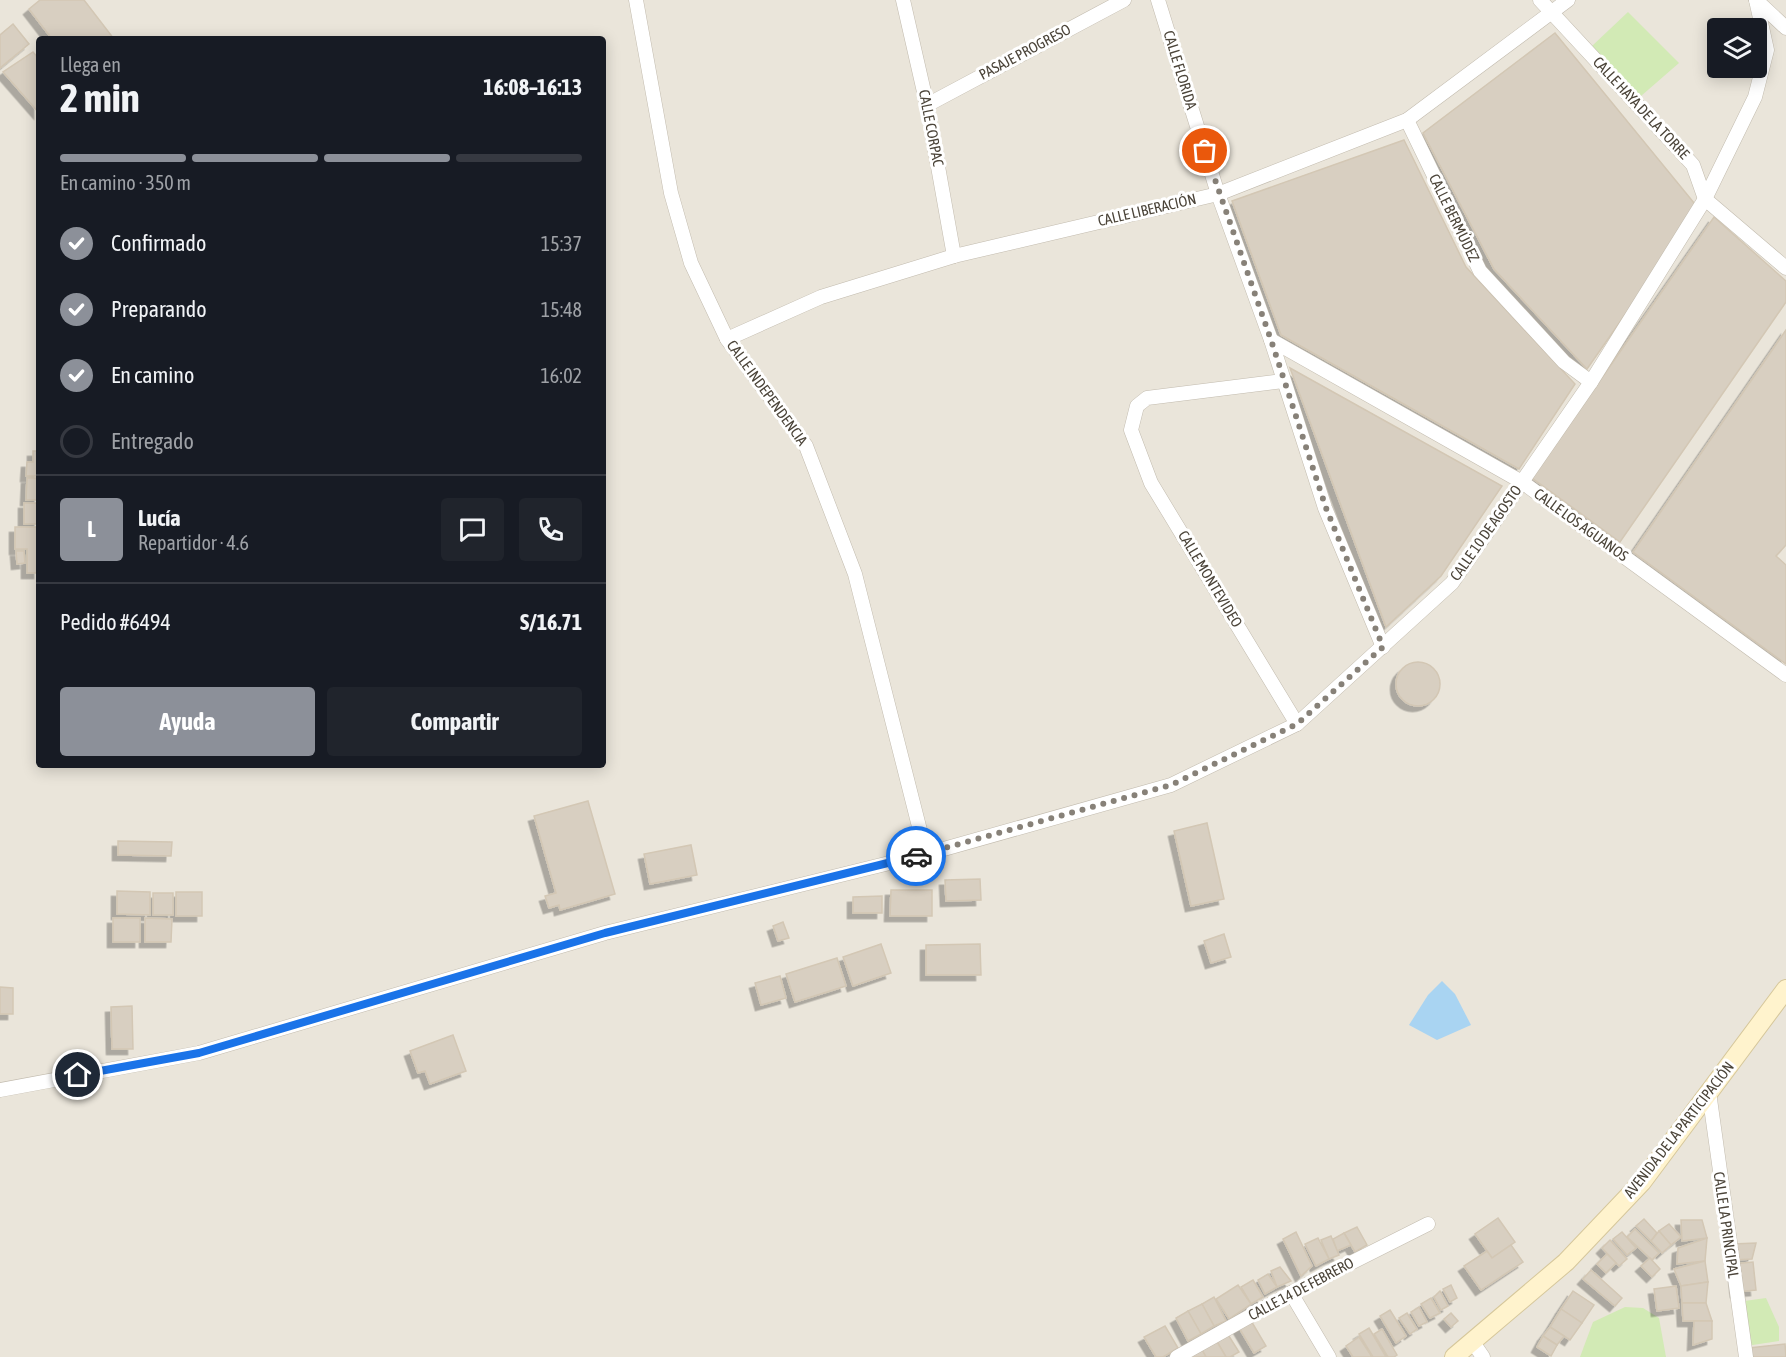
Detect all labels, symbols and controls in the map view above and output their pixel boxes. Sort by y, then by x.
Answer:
map controls [1707,18,1767,78]
button: layers [1707,18,1767,78]
street label: PASAJE PROGRESO [976,20,1074,83]
street label: CALLE FLORIDA [1160,28,1201,112]
text: Llega en [60,53,121,76]
street label: CALLE HAYA DE LA TORRE [1590,53,1693,163]
text: 16:08–16:13 [483,74,582,100]
text: 2 min [60,76,140,120]
street label: CALLE CORPAC [916,88,947,168]
pin [1179,125,1230,176]
icon: bag [1188,134,1221,167]
text: En camino · 350 m [60,171,191,194]
street label: CALLE BERMÚDEZ [1426,171,1483,265]
street label: CALLE LIBERACIÓN [1096,190,1198,229]
icon: check [60,227,93,260]
text: Confirmado [111,230,206,256]
text: 15:37 [541,232,582,255]
icon: check [60,293,93,326]
text: Preparando [111,296,207,322]
text: 15:48 [541,298,582,321]
street label: CALLE INDEPENDENCIA [724,337,812,449]
icon: check [60,359,93,392]
text: En camino [111,362,194,388]
text: 16:02 [540,364,582,387]
text: Entregado [111,428,194,454]
street label: CALLE 10 DE AGOSTO [1446,482,1525,584]
street label: CALLE LOS AGUANOS [1531,485,1632,564]
button: chat [441,498,504,561]
button: phone [519,498,582,561]
text: Lucía [138,505,181,531]
text: L [87,516,96,542]
street label: CALLE MONTEVIDEO [1175,527,1246,630]
text: Repartidor · 4.6 [138,531,249,554]
text: Pedido #6494 [60,609,171,635]
text: S/16.71 [520,609,582,635]
button: Ayuda [60,687,315,756]
button: Compartir [327,687,582,756]
courier [886,826,946,886]
icon: car [900,840,933,873]
pin [52,1049,103,1100]
icon: home [61,1058,94,1091]
street label: AVENIDA DE LA PARTICIPACIÓN [1620,1058,1737,1201]
street label: CALLE LA PRINCIPAL [1711,1171,1742,1279]
street label: CALLE 14 DE FEBRERO [1245,1254,1356,1323]

